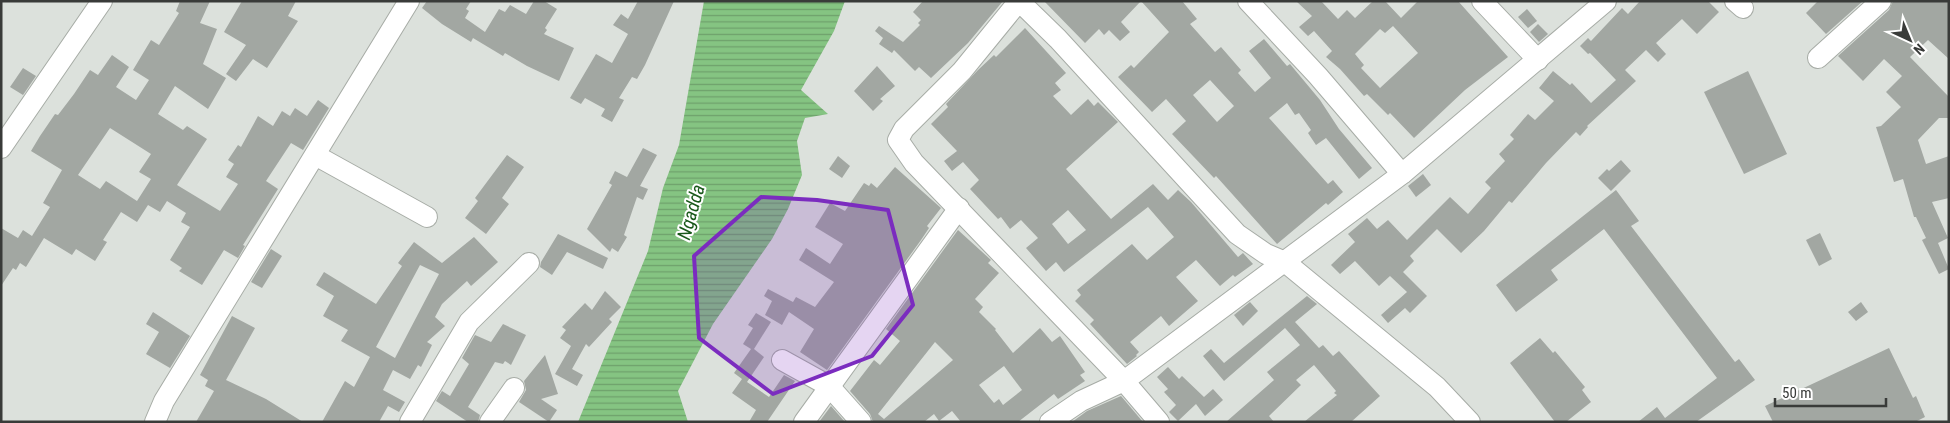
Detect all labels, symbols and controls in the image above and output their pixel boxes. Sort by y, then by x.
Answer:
north arrow [1885,15,1935,65]
text: N [1910,41,1928,58]
water label: Ngadda [672,182,710,242]
scale bar [1775,376,1886,408]
text: 50 m [1782,384,1812,402]

